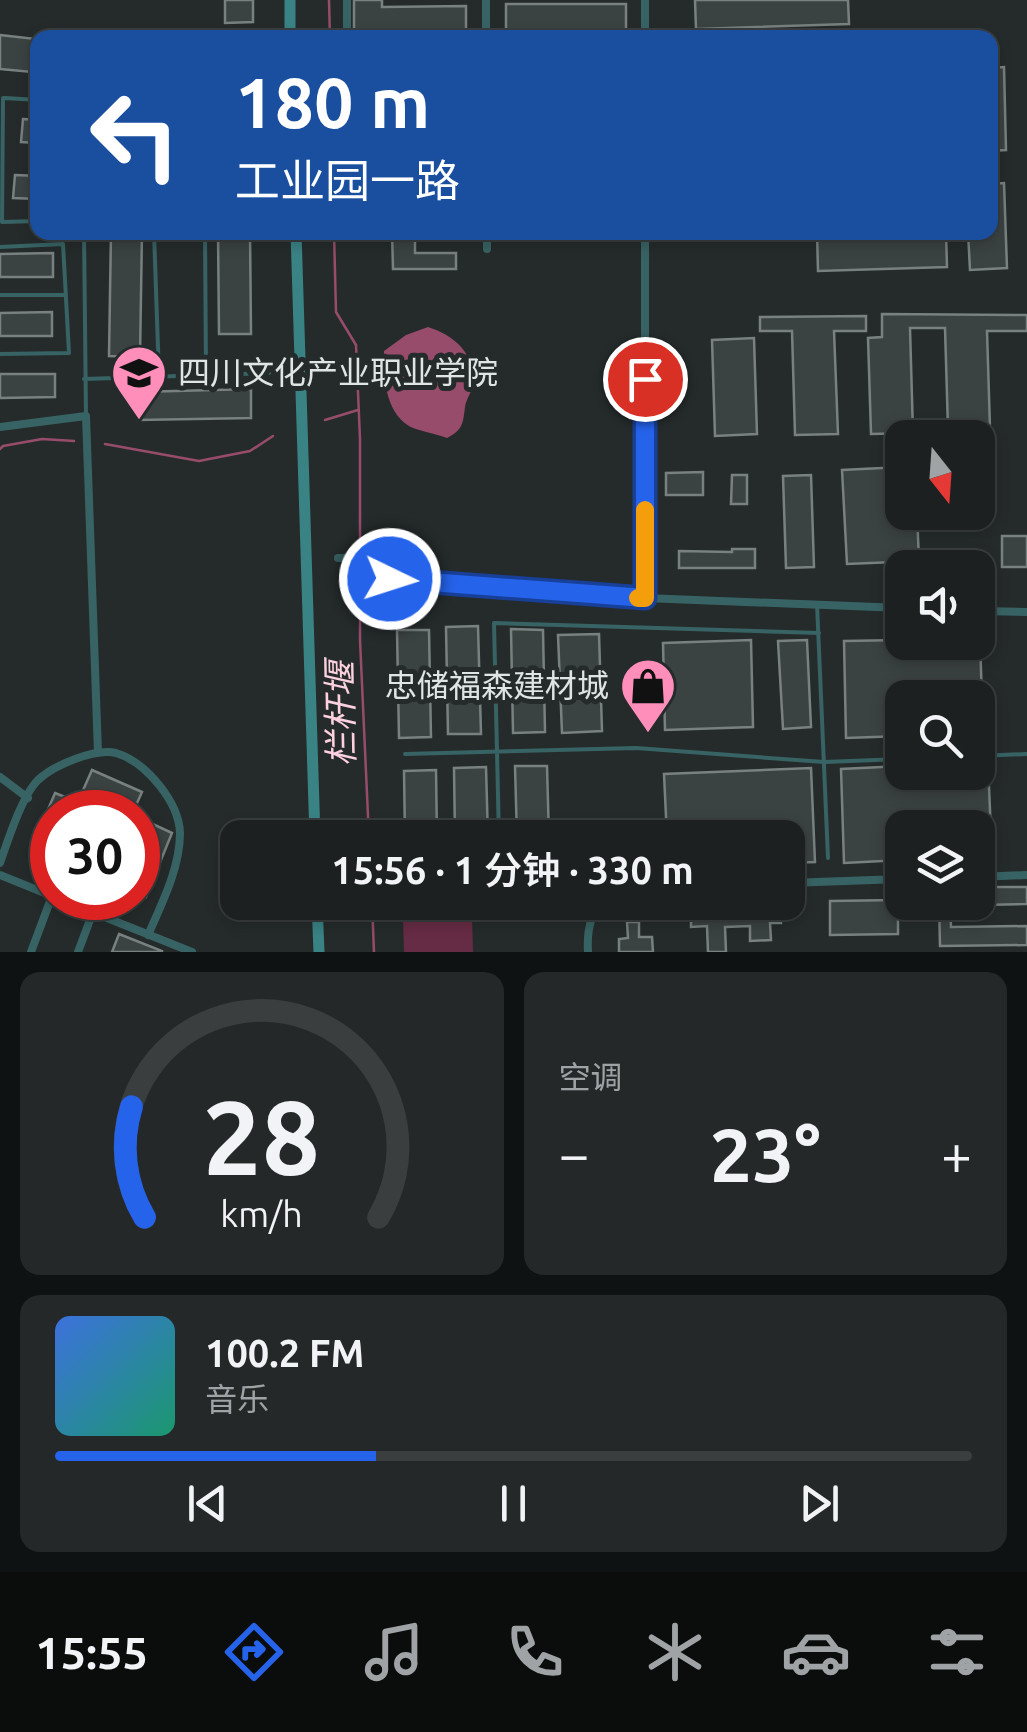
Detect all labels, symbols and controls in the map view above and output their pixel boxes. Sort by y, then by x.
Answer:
text: 180 m [235,63,430,141]
icon: left [70,70,200,200]
text: 工业园一路 [235,155,460,206]
pin [603,337,688,422]
school or university icon: 四川文化产业职业学院 [109,343,169,422]
icon: arrive [618,352,673,407]
place label: 四川文化产业职业学院 [178,354,498,390]
north arrow [885,420,995,530]
map controls [885,420,995,920]
position arrow [338,527,442,631]
button: sound [885,550,995,660]
water label: 栏杆堰 [319,656,361,767]
shop icon: 忠储福森建材城 [618,656,678,735]
place label: 忠储福森建材城 [385,667,609,703]
button: search [885,680,995,790]
speed limit sign: 30 [30,790,160,920]
button: layers [885,810,995,920]
text: 15:56 · 1 分钟 · 330 m [331,849,694,891]
text: 空调 [559,1059,623,1095]
text: 28 [203,1078,320,1195]
text: 23° [710,1112,821,1196]
text: − [559,1123,590,1184]
text: + [941,1123,972,1184]
text: km/h [220,1194,303,1234]
text: 100.2 FM [205,1332,364,1374]
text: 音乐 [205,1381,269,1417]
icon: previous [180,1476,235,1531]
icon: pause [486,1476,541,1531]
icon: next [792,1476,847,1531]
icon: directions [219,1617,289,1687]
icon: music [359,1617,429,1687]
icon: phone [500,1617,570,1687]
icon: climate [640,1617,710,1687]
icon: car [781,1617,851,1687]
icon: filters [922,1617,992,1687]
text: 15:55 [35,1627,148,1678]

